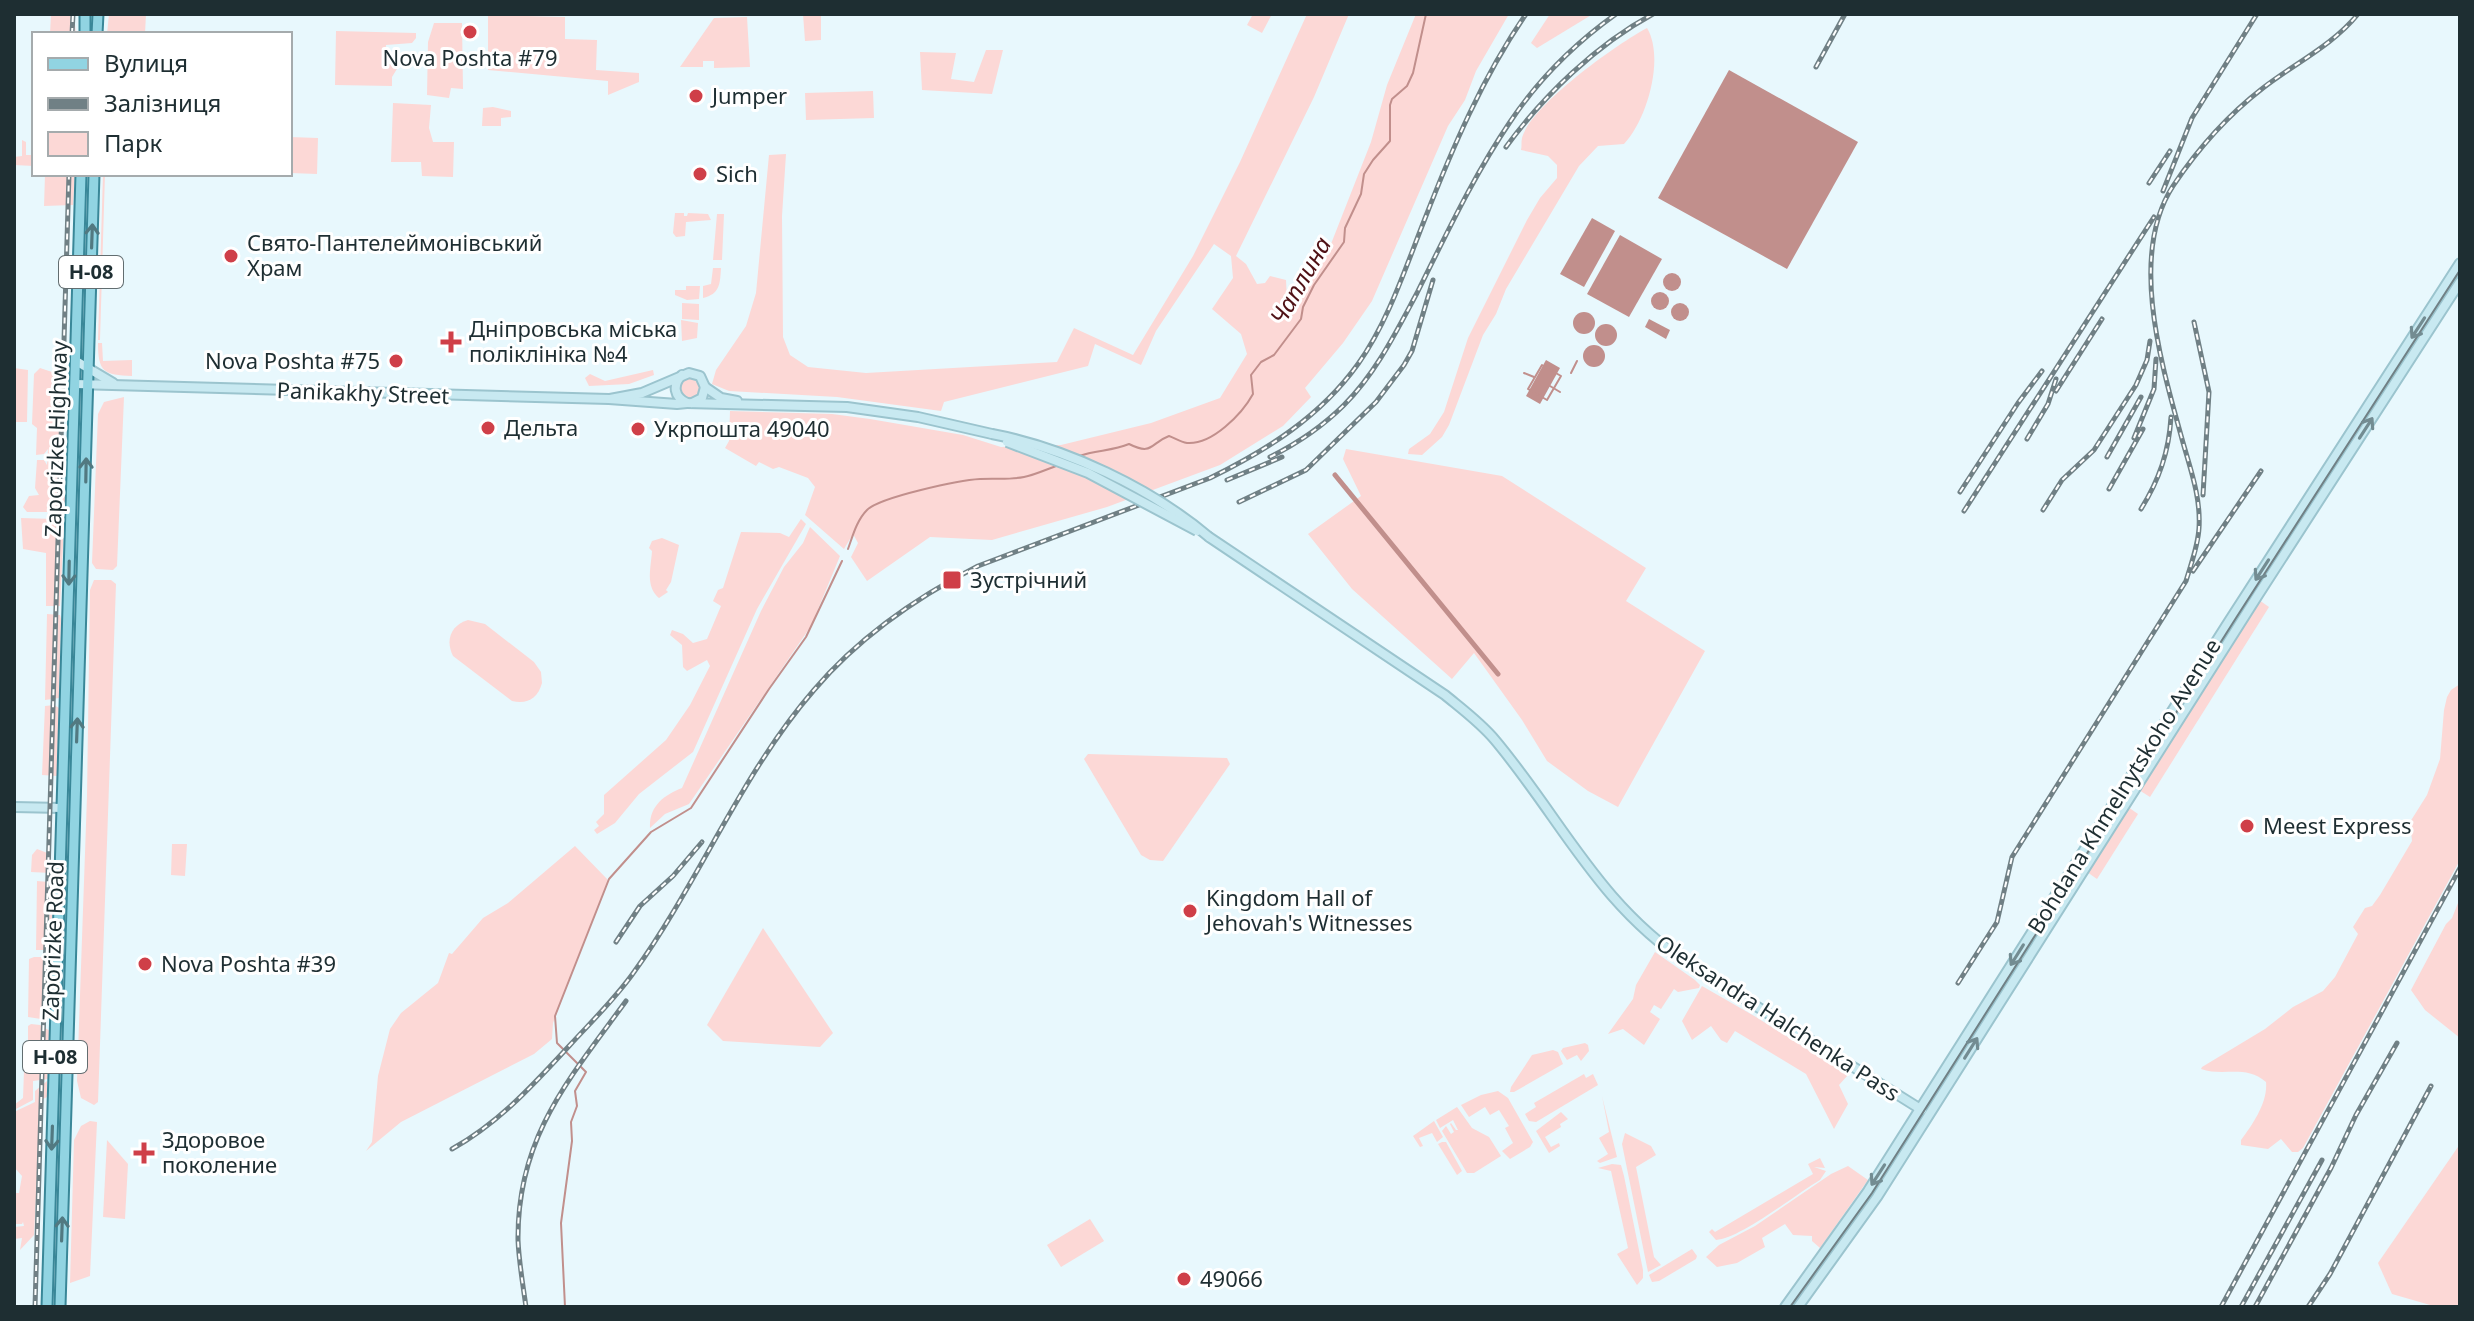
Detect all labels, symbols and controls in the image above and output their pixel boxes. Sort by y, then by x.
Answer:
marker: Nova Poshta #79 [461,23,479,41]
legend [32,32,292,176]
place label: Nova Poshta #79 [383,42,557,72]
text: Вулиця [104,46,188,79]
place label: Jumper [710,80,787,110]
text: Залізниця [104,86,221,119]
marker: Jumper [687,87,705,105]
text: Парк [104,126,163,159]
place label: Sich [716,158,758,188]
marker: Sich [691,165,709,183]
one-way arrow [84,223,100,250]
place label: Свято-Пантелеймонівський Храм [247,227,542,282]
water label: Чаплина [1261,230,1338,330]
marker: Свято-Пантелеймонівський Храм [222,247,240,265]
road number: Н-08 [59,256,123,288]
place label: Дніпровська міська поліклініка №4 [469,313,677,368]
one-way arrow [2410,317,2426,339]
marker: Дніпровська міська поліклініка №4 [440,331,462,353]
street label: Zaporizke Highway [37,339,73,538]
place label: Nova Poshta #75 [205,345,380,375]
marker: Nova Poshta #75 [387,352,405,370]
street label: Panikakhy Street [276,374,450,410]
place label: Дельта [504,412,578,442]
place label: Укрпошта 49040 [654,413,830,443]
one-way arrow [2358,417,2374,439]
marker: Дельта [479,419,497,437]
marker: Укрпошта 49040 [629,420,647,438]
one-way arrow [78,457,93,484]
one-way arrow [62,559,77,586]
one-way arrow [2253,559,2270,581]
place label: Зустрічний [970,564,1087,594]
marker: Зустрічний [941,569,963,591]
street label: Bohdana Khmelnytskoho Avenue [2020,632,2227,939]
one-way arrow [70,717,85,744]
place label: Meest Express [2263,810,2412,840]
marker: Meest Express [2238,817,2256,835]
street label: Zaporizke Road [34,861,70,1021]
place label: Kingdom Hall of Jehovah's Witnesses [1204,882,1412,937]
marker: Kingdom Hall of Jehovah's Witnesses [1181,902,1199,920]
street label: Oleksandra Halchenka Pass [1651,927,1906,1107]
one-way arrow [2009,943,2025,966]
place label: Nova Poshta #39 [161,948,336,978]
marker: Nova Poshta #39 [136,955,154,973]
one-way arrow [1962,1038,1979,1060]
road number: Н-08 [23,1041,87,1073]
one-way arrow [45,1124,60,1151]
place label: Здоровое поколение [162,1124,277,1179]
marker: Здоровое поколение [133,1142,155,1164]
one-way arrow [1870,1163,1887,1185]
one-way arrow [55,1216,70,1243]
place label: 49066 [1200,1263,1263,1293]
marker: 49066 [1175,1270,1193,1288]

